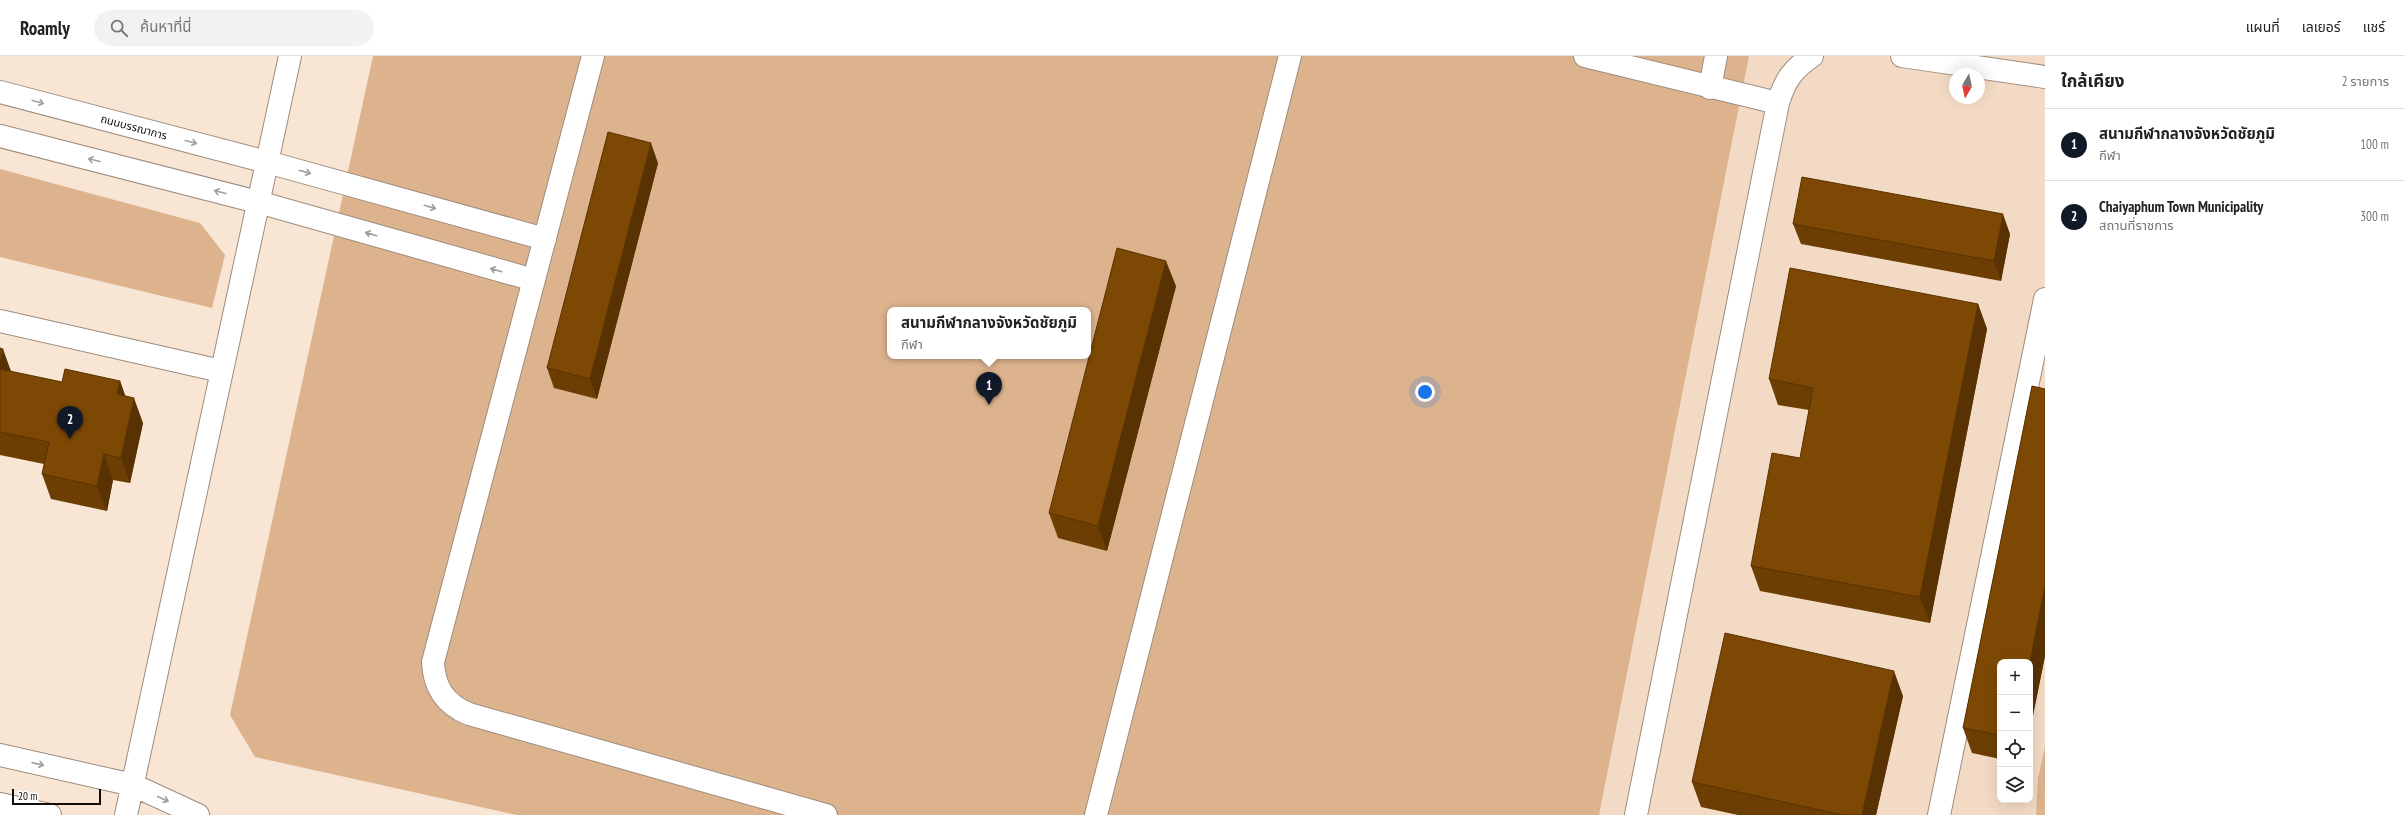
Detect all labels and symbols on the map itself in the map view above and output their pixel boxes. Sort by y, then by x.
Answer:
north arrow [1949,68,1985,104]
one-way arrow [31,99,44,106]
street label: ถนนบรรณาการ [99,111,169,143]
one-way arrow [184,139,197,146]
one-way arrow [88,156,101,164]
one-way arrow [298,169,311,176]
one-way arrow [214,188,227,195]
one-way arrow [423,204,436,211]
one-way arrow [365,230,378,237]
one-way arrow [490,266,503,273]
pin: 1 [976,372,1002,405]
your location [1415,382,1435,402]
pin: 2 [57,406,83,439]
one-way arrow [31,760,44,768]
scale bar [12,787,101,806]
one-way arrow [156,796,168,803]

